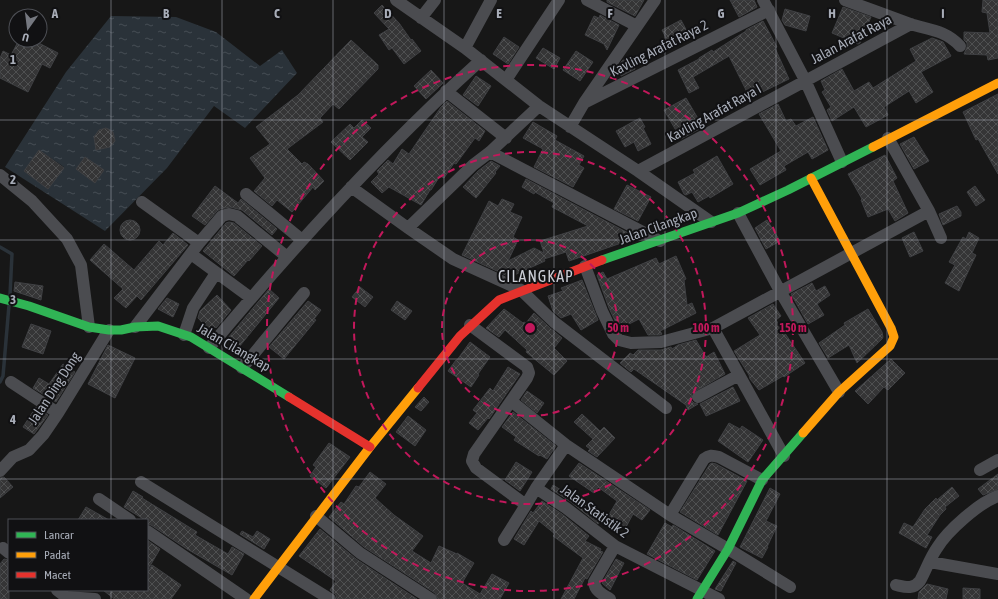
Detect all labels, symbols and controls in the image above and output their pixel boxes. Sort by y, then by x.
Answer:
text: A [51,6,59,21]
text: B [163,6,170,21]
text: C [274,6,280,21]
text: D [384,6,392,21]
text: E [496,6,502,21]
text: F [607,6,613,21]
text: G [718,6,725,21]
text: H [828,6,836,21]
text: I [941,6,945,21]
north arrow [8,8,48,48]
street label: Jalan Arafat Raya [808,11,894,67]
street label: Kavling Arafat Raya 2 [607,16,711,80]
text: U [21,31,30,44]
text: 1 [10,52,16,67]
street label: Kavling Arafat Raya I [664,81,764,145]
text: 2 [10,172,16,187]
street label: Jalan Cilangkap [617,204,699,248]
district label: CILANGKAP [498,267,574,285]
text: 3 [10,292,16,307]
street label: Jalan Cilangkap [195,320,274,375]
centre of rings [523,321,537,335]
text: 50 m [607,321,629,335]
text: 100 m [692,321,720,335]
text: 150 m [779,321,807,335]
street label: Jalan Ding Dong [25,349,83,427]
text: 4 [9,412,16,427]
street label: Jalan Statistik 2 [558,481,632,541]
legend [8,519,148,591]
text: Lancar [44,528,74,542]
text: Padat [44,548,70,562]
text: Macet [44,568,72,582]

